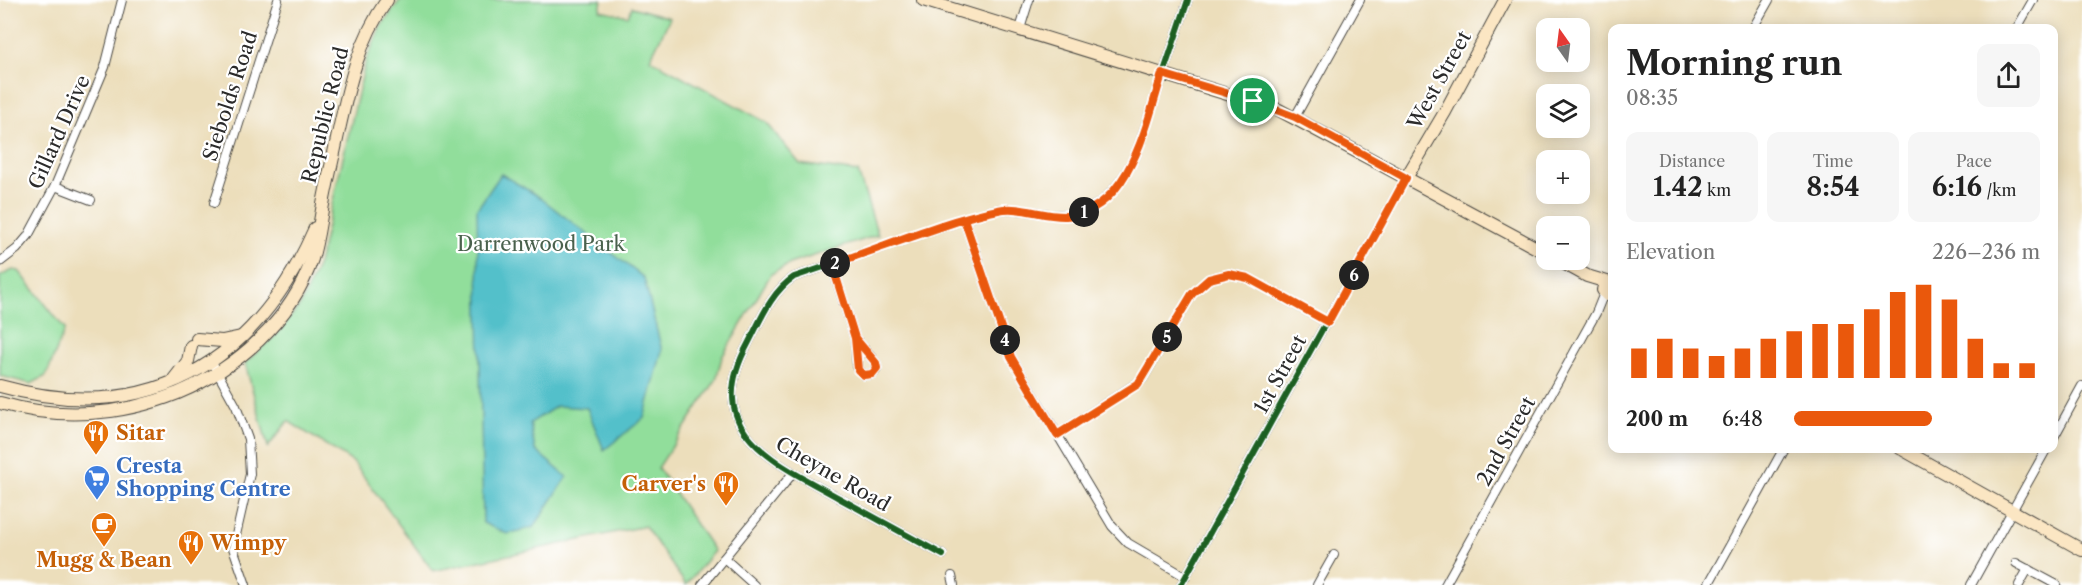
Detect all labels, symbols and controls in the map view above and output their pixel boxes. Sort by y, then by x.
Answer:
north arrow [1536,18,1590,72]
map controls [1536,18,1590,270]
street label: West Street [1402,26,1476,134]
street label: Siebolds Road [198,28,262,164]
text: Morning run [1626,43,1842,84]
street label: Republic Road [296,44,354,186]
button: share [1977,44,2040,107]
street label: Gillard Drive [23,71,95,193]
pin [1227,75,1278,126]
icon: arrive [1236,84,1269,117]
button: layers [1536,84,1590,138]
text: 08:35 [1626,86,1678,110]
button: + [1536,150,1590,204]
text: Distance [1659,151,1725,171]
text: Time [1813,151,1853,171]
text: Pace [1956,151,1992,171]
text: 1.42 [1653,171,1703,203]
text: 8:54 [1806,171,1860,203]
text: 6:16 [1932,171,1982,203]
text: km [1703,180,1731,200]
text: /km [1982,180,2016,200]
pin: 1 [1069,197,1099,227]
text: 1 [1080,202,1088,222]
button: − [1536,216,1590,270]
park label: Darrenwood Park [457,232,626,256]
text: Elevation [1626,240,1715,264]
text: 226–236 m [1932,240,2040,264]
pin: 2 [820,248,850,278]
text: 2 [830,253,840,273]
pin: 6 [1339,260,1369,290]
text: 6 [1349,265,1359,285]
pin: 5 [1152,322,1182,352]
pin: 4 [990,325,1020,355]
text: 5 [1163,327,1171,347]
text: 4 [1000,330,1010,350]
street label: 1st Street [1249,331,1311,417]
street label: 2nd Street [1472,392,1540,490]
text: 200 m [1626,407,1688,431]
text: 6:48 [1722,407,1763,431]
restaurant icon: Sitar [81,418,111,456]
place label: Sitar [116,421,166,445]
street label: Cheyne Road [771,432,895,516]
place label: Cresta Shopping Centre [116,454,291,501]
supermarket icon: Cresta Shopping Centre [82,463,112,501]
restaurant icon: Carver's [711,469,741,507]
place label: Carver's [622,472,706,496]
cafe icon: Mugg & Bean [89,510,119,548]
restaurant icon: Wimpy [176,528,206,566]
place label: Wimpy [209,531,287,555]
place label: Mugg & Bean [36,548,172,572]

